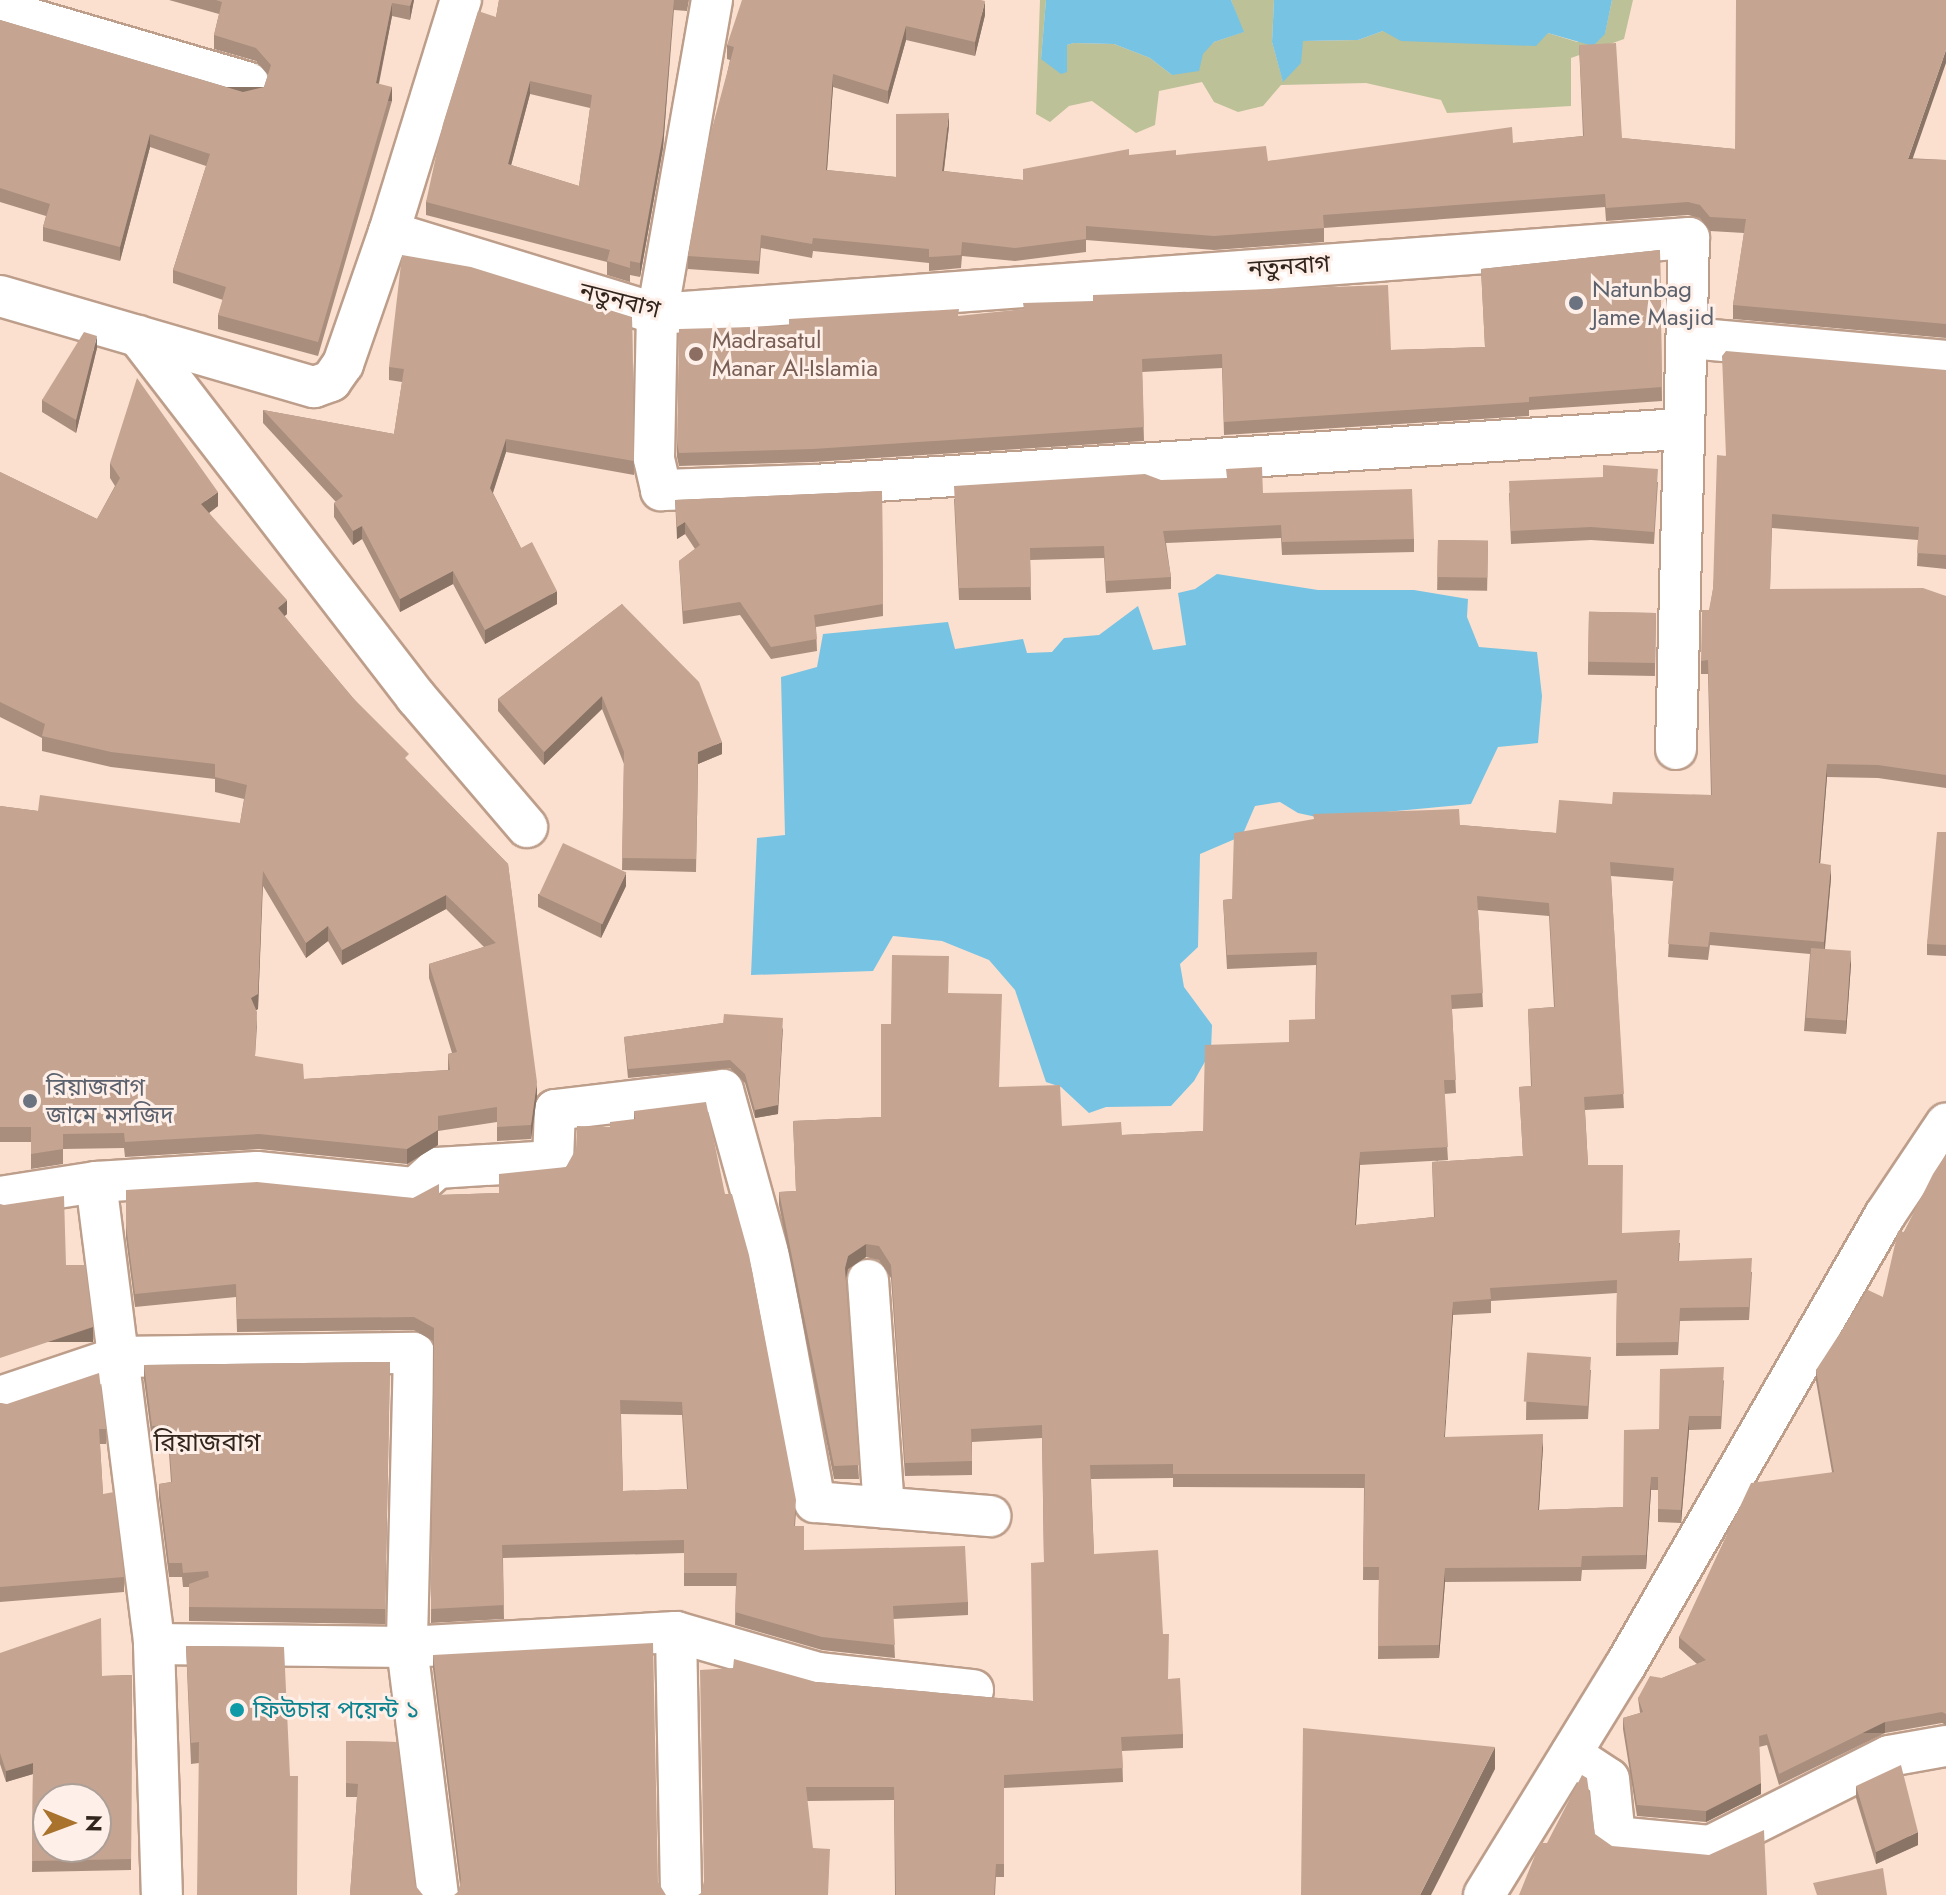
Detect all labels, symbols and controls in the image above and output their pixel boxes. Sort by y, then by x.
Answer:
street label: নতুনবাগ [1247,249,1331,283]
place label: Natunbag Jame Masjid [1592,275,1714,331]
street label: নতুনবাগ [577,276,663,324]
marker: Natunbag Jame Masjid [1567,294,1585,312]
place label: Madrasatul Manar Al-Islamia [712,326,878,382]
marker: Madrasatul Manar Al-Islamia [687,345,705,363]
place label: রিয়াজবাগ জামে মসজিদ [46,1073,174,1129]
marker: রিয়াজবাগ জামে মসজিদ [21,1092,39,1110]
district label: রিয়াজবাগ [153,1427,261,1459]
place label: ফিউচার পয়েন্ট ১ [253,1696,420,1724]
marker: ফিউচার পয়েন্ট ১ [228,1701,246,1719]
north arrow [32,1783,112,1863]
text: N [78,1814,110,1832]

